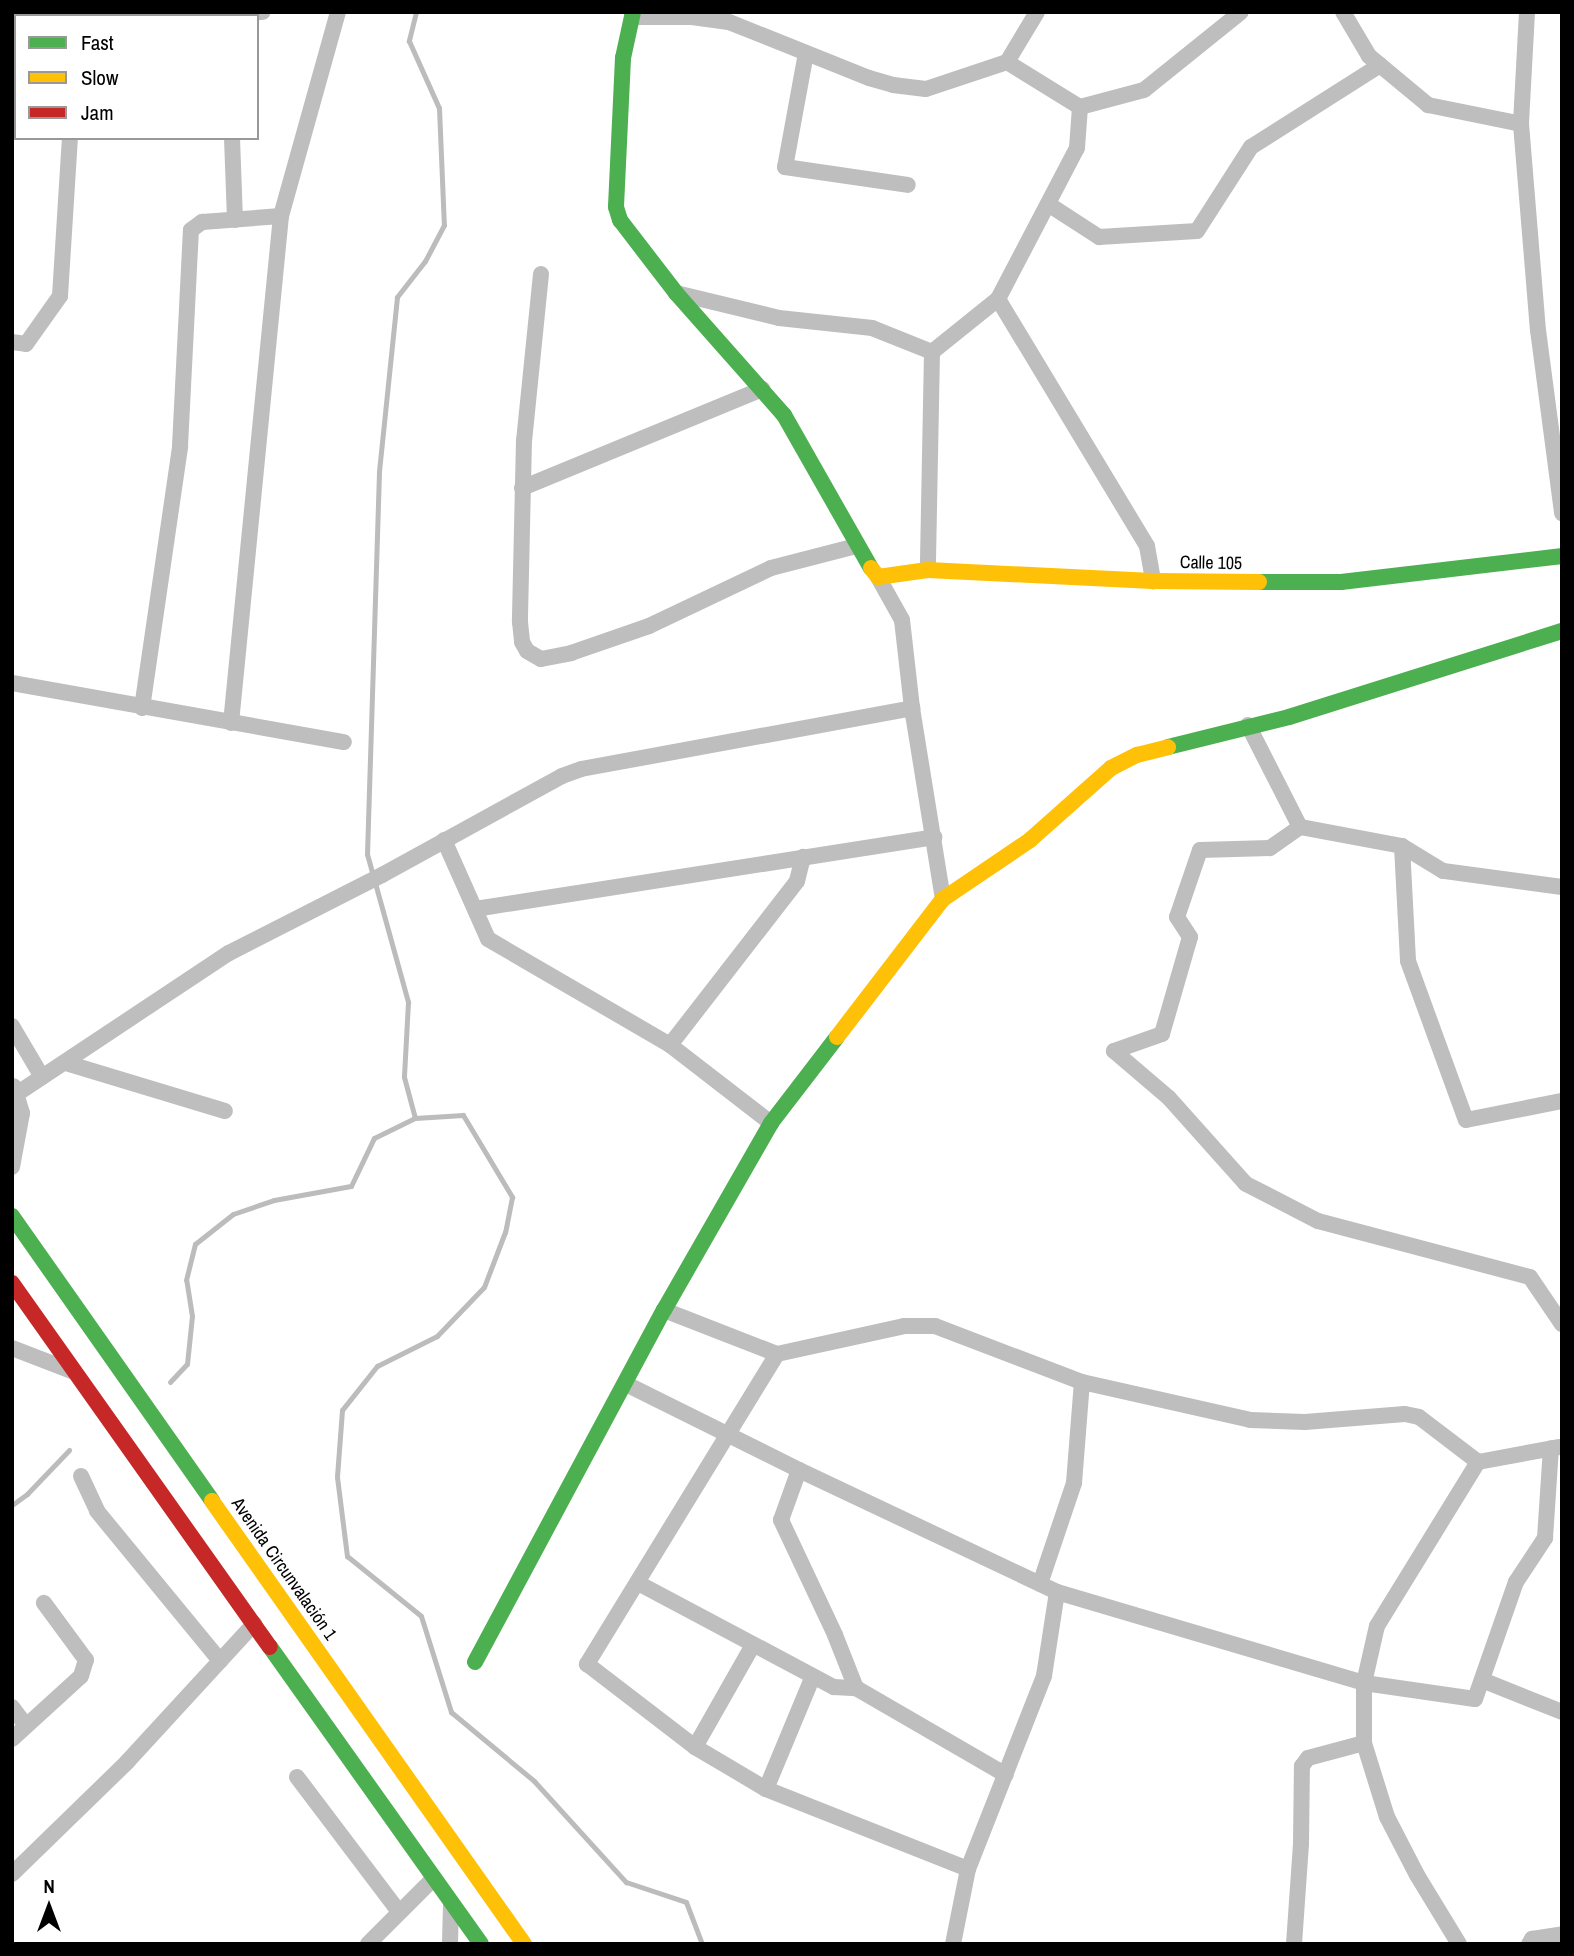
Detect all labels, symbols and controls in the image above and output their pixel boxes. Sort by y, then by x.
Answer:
legend [14,14,259,140]
text: Fast [81,28,114,57]
text: Slow [81,63,118,92]
text: Jam [81,98,114,127]
street label: Calle 105 [1180,552,1242,574]
street label: Avenida Circunvalación 1 [227,1494,341,1644]
north arrow [14,1872,84,1942]
text: N [43,1873,55,1899]

